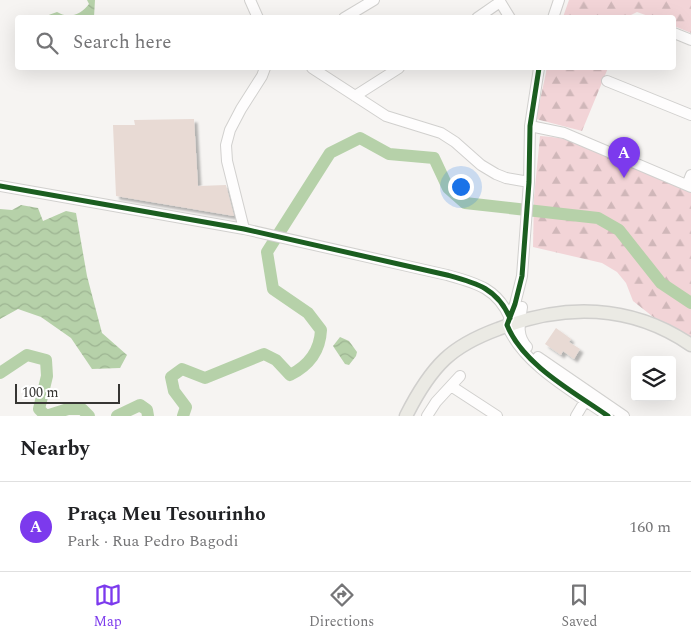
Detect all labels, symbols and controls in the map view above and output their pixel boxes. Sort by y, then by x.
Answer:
search box [15,15,676,70]
text: Search here [73,28,172,57]
icon: search [33,29,61,57]
pin: A [608,137,640,178]
your location [448,174,474,200]
map controls [631,356,676,401]
button: layers [631,356,676,401]
scale bar [15,381,120,404]
text: 100 m [22,382,59,403]
text: Nearby [20,433,90,465]
text: Praça Meu Tesourinho [67,500,266,529]
text: A [30,515,42,539]
text: 160 m [629,515,671,539]
text: Park · Rua Pedro Bagodi [67,529,238,553]
tab: Map [94,581,122,632]
tab: Directions [309,581,374,632]
tab: Saved [562,581,597,632]

